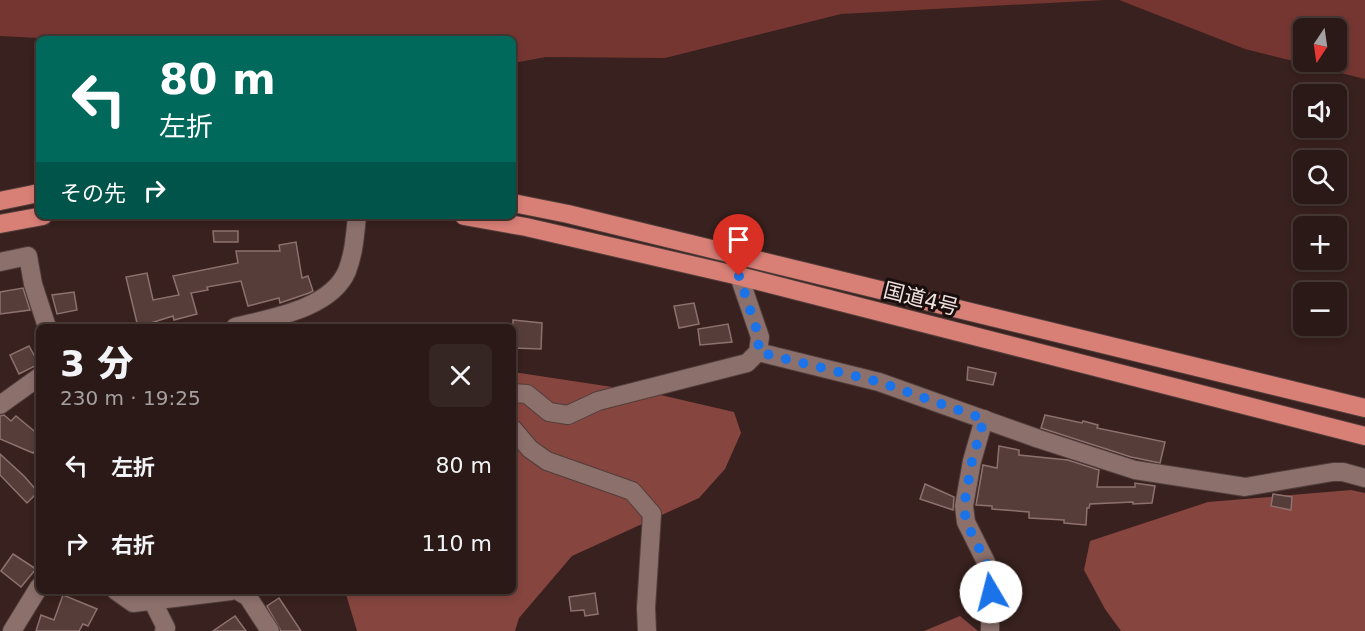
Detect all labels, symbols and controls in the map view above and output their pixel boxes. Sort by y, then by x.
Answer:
north arrow [1293,18,1347,72]
map controls [1293,18,1347,336]
text: 80 m [159,55,276,104]
icon: left [60,60,138,138]
button: sound [1293,84,1347,138]
text: 左折 [159,111,213,142]
button: search [1293,150,1347,204]
icon: right [138,174,171,207]
text: その先 [60,181,126,206]
pin [713,214,764,276]
button: + [1293,216,1347,270]
icon: arrive [722,223,755,256]
street label: 国道4号 [881,278,961,320]
button: − [1293,282,1347,336]
text: 3 分 [60,343,134,384]
button: close [429,344,492,407]
text: 230 m · 19:25 [60,386,201,410]
icon: left [60,449,93,482]
text: 80 m [436,453,492,478]
text: 左折 [111,455,155,480]
icon: right [60,527,93,560]
text: 110 m [422,531,492,556]
text: 右折 [111,533,155,558]
position arrow [959,560,1023,624]

